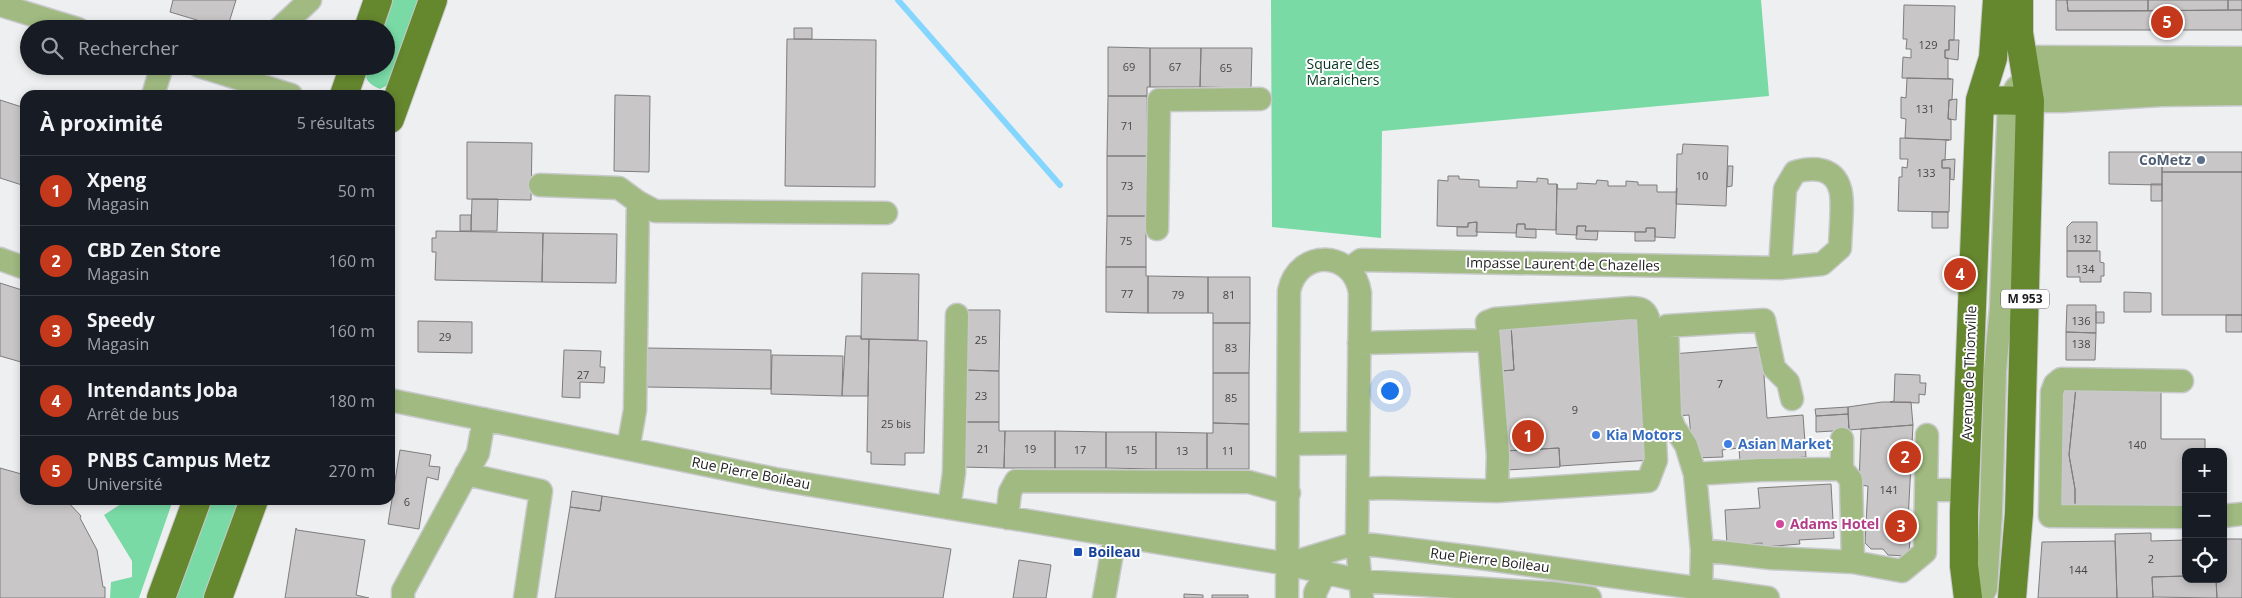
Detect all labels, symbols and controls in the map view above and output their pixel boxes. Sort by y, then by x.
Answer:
pin: 5 [2151,3,2183,41]
search box [20,20,395,75]
icon: search [38,34,66,62]
text: Rechercher [78,35,179,61]
house number: 129 [1919,37,1937,52]
park label: Square des Maraichers [1307,54,1380,89]
house number: 69 [1123,59,1135,74]
house number: 67 [1169,59,1181,74]
house number: 65 [1220,60,1232,75]
house number: 131 [1916,101,1934,116]
text: À proximité [40,109,163,137]
text: 5 résultats [297,112,375,134]
house number: 71 [1121,118,1133,133]
place label: CoMetz [2139,150,2191,169]
marker: CoMetz [2195,154,2207,166]
house number: 133 [1917,165,1935,180]
text: Xpeng [87,167,146,193]
house number: 10 [1696,168,1708,183]
house number: 73 [1121,178,1133,193]
text: 1 [51,180,61,202]
text: 50 m [338,180,375,202]
text: Magasin [87,193,149,215]
house number: 132 [2073,231,2091,246]
house number: 75 [1120,233,1132,248]
text: CBD Zen Store [87,237,221,263]
text: 2 [51,250,61,272]
text: 160 m [329,250,375,272]
street label: Impasse Laurent de Chazelles [1466,252,1660,275]
pin: 4 [1944,255,1976,293]
house number: 134 [2076,261,2095,276]
text: Magasin [87,263,149,285]
house number: 77 [1121,286,1133,301]
house number: 79 [1172,287,1184,302]
house number: 81 [1223,287,1235,302]
road number: M 953 [2001,290,2049,308]
street label: Avenue de Thionville [1957,305,1980,441]
text: Speedy [87,307,155,333]
house number: 136 [2072,313,2090,328]
text: 3 [51,320,61,342]
text: 160 m [329,320,375,342]
house number: 29 [439,329,451,344]
house number: 25 [975,332,987,347]
text: Magasin [87,333,149,355]
house number: 138 [2072,336,2090,351]
house number: 83 [1225,340,1237,355]
house number: 27 [577,367,589,382]
house number: 7 [1717,376,1723,391]
text: Intendants Joba [87,377,238,403]
your location [1377,378,1403,404]
house number: 23 [975,388,987,403]
text: 4 [51,390,61,412]
text: 180 m [329,390,375,412]
house number: 85 [1225,390,1237,405]
house number: 9 [1572,402,1578,417]
text: Arrêt de bus [87,403,179,425]
house number: 25 bis [881,416,911,431]
pin: 1 [1512,417,1544,455]
place label: Kia Motors [1606,425,1682,444]
marker: Kia Motors [1590,429,1602,441]
place label: Asian Market [1738,434,1831,453]
house number: 140 [2128,437,2146,452]
marker: Asian Market [1722,438,1734,450]
pin: 2 [1889,438,1921,476]
house number: 21 [977,441,989,456]
house number: 19 [1024,441,1036,456]
house number: 17 [1074,442,1086,457]
house number: 15 [1125,442,1137,457]
house number: 13 [1176,443,1188,458]
house number: 11 [1222,443,1234,458]
text: PNBS Campus Metz [87,447,270,473]
map controls [2182,448,2227,583]
button: + [2182,448,2227,493]
street label: Rue Pierre Boileau [690,452,812,493]
text: 5 [51,460,61,482]
text: 270 m [329,460,375,482]
text: Université [87,473,162,495]
house number: 141 [1880,482,1898,497]
button: − [2182,493,2227,538]
house number: 6 [404,494,410,509]
pin: 3 [1885,507,1917,545]
place label: Adams Hotel [1790,514,1879,533]
marker: Adams Hotel [1774,518,1786,530]
button: locate [2182,538,2227,583]
place label: Boileau [1088,542,1141,561]
street label: Rue Pierre Boileau [1429,543,1551,576]
marker: Boileau [1072,546,1084,558]
house number: 2 [2148,551,2154,566]
house number: 144 [2069,562,2088,577]

